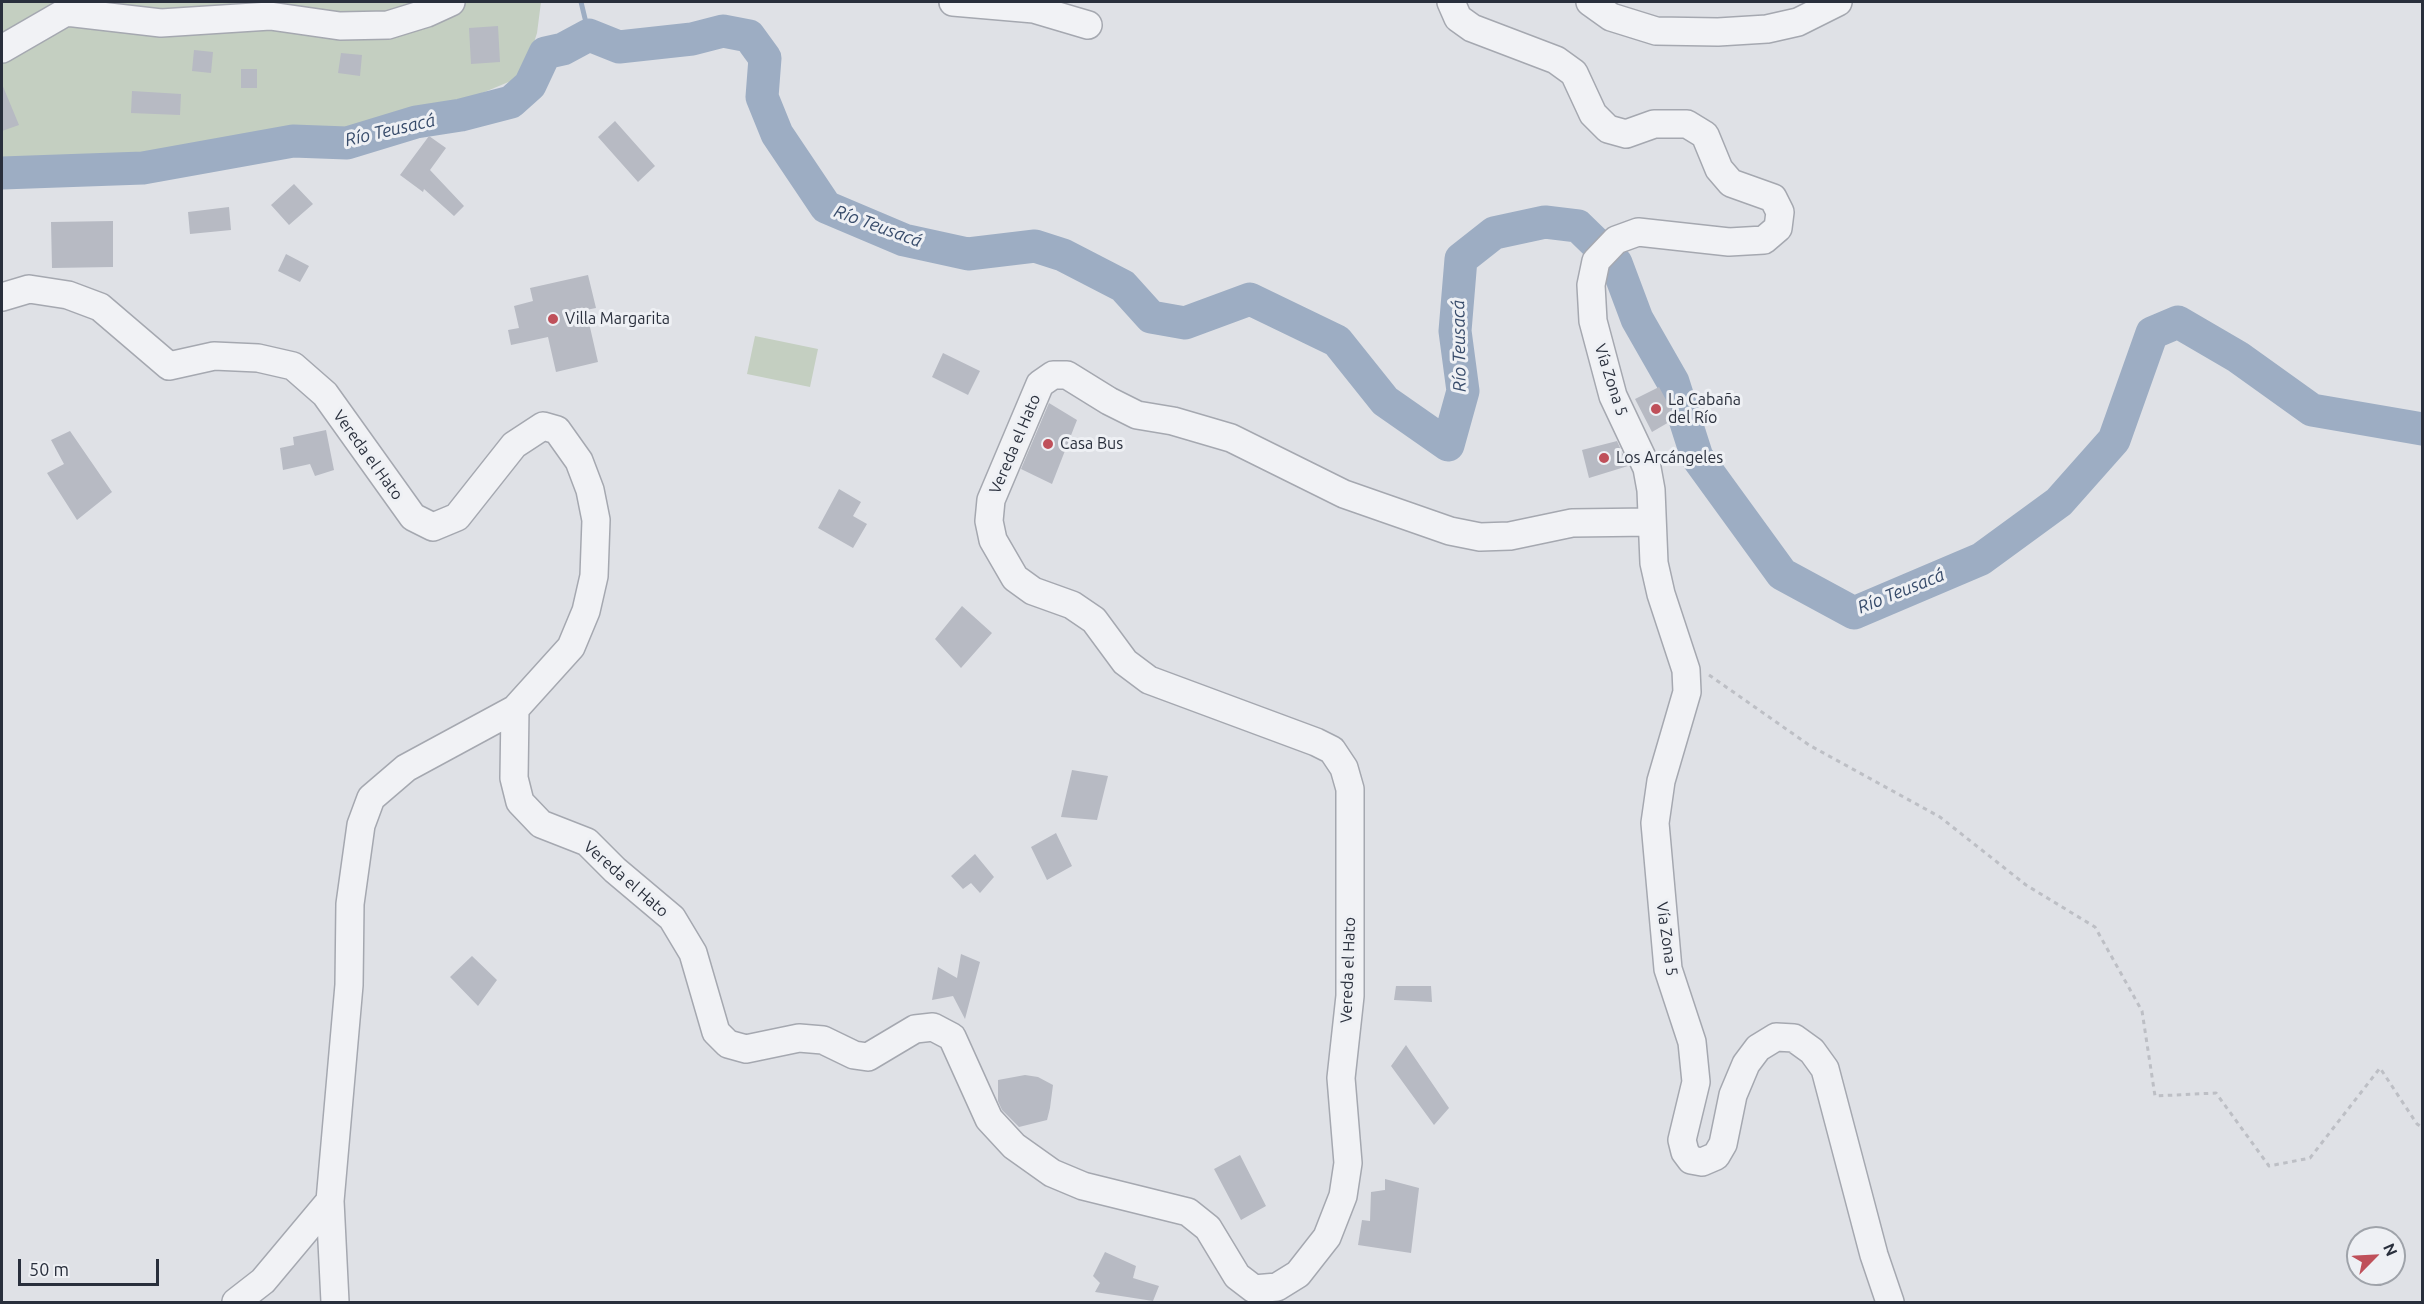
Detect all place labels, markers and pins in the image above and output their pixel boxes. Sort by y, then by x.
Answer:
place label: Villa Margarita [565,309,670,329]
marker: Villa Margarita [546,312,560,326]
place label: La Cabaña del Río [1668,390,1741,428]
marker: La Cabaña del Río [1649,402,1663,416]
place label: Casa Bus [1060,434,1123,454]
marker: Casa Bus [1041,437,1055,451]
place label: Los Arcángeles [1616,448,1723,468]
marker: Los Arcángeles [1597,451,1611,465]

